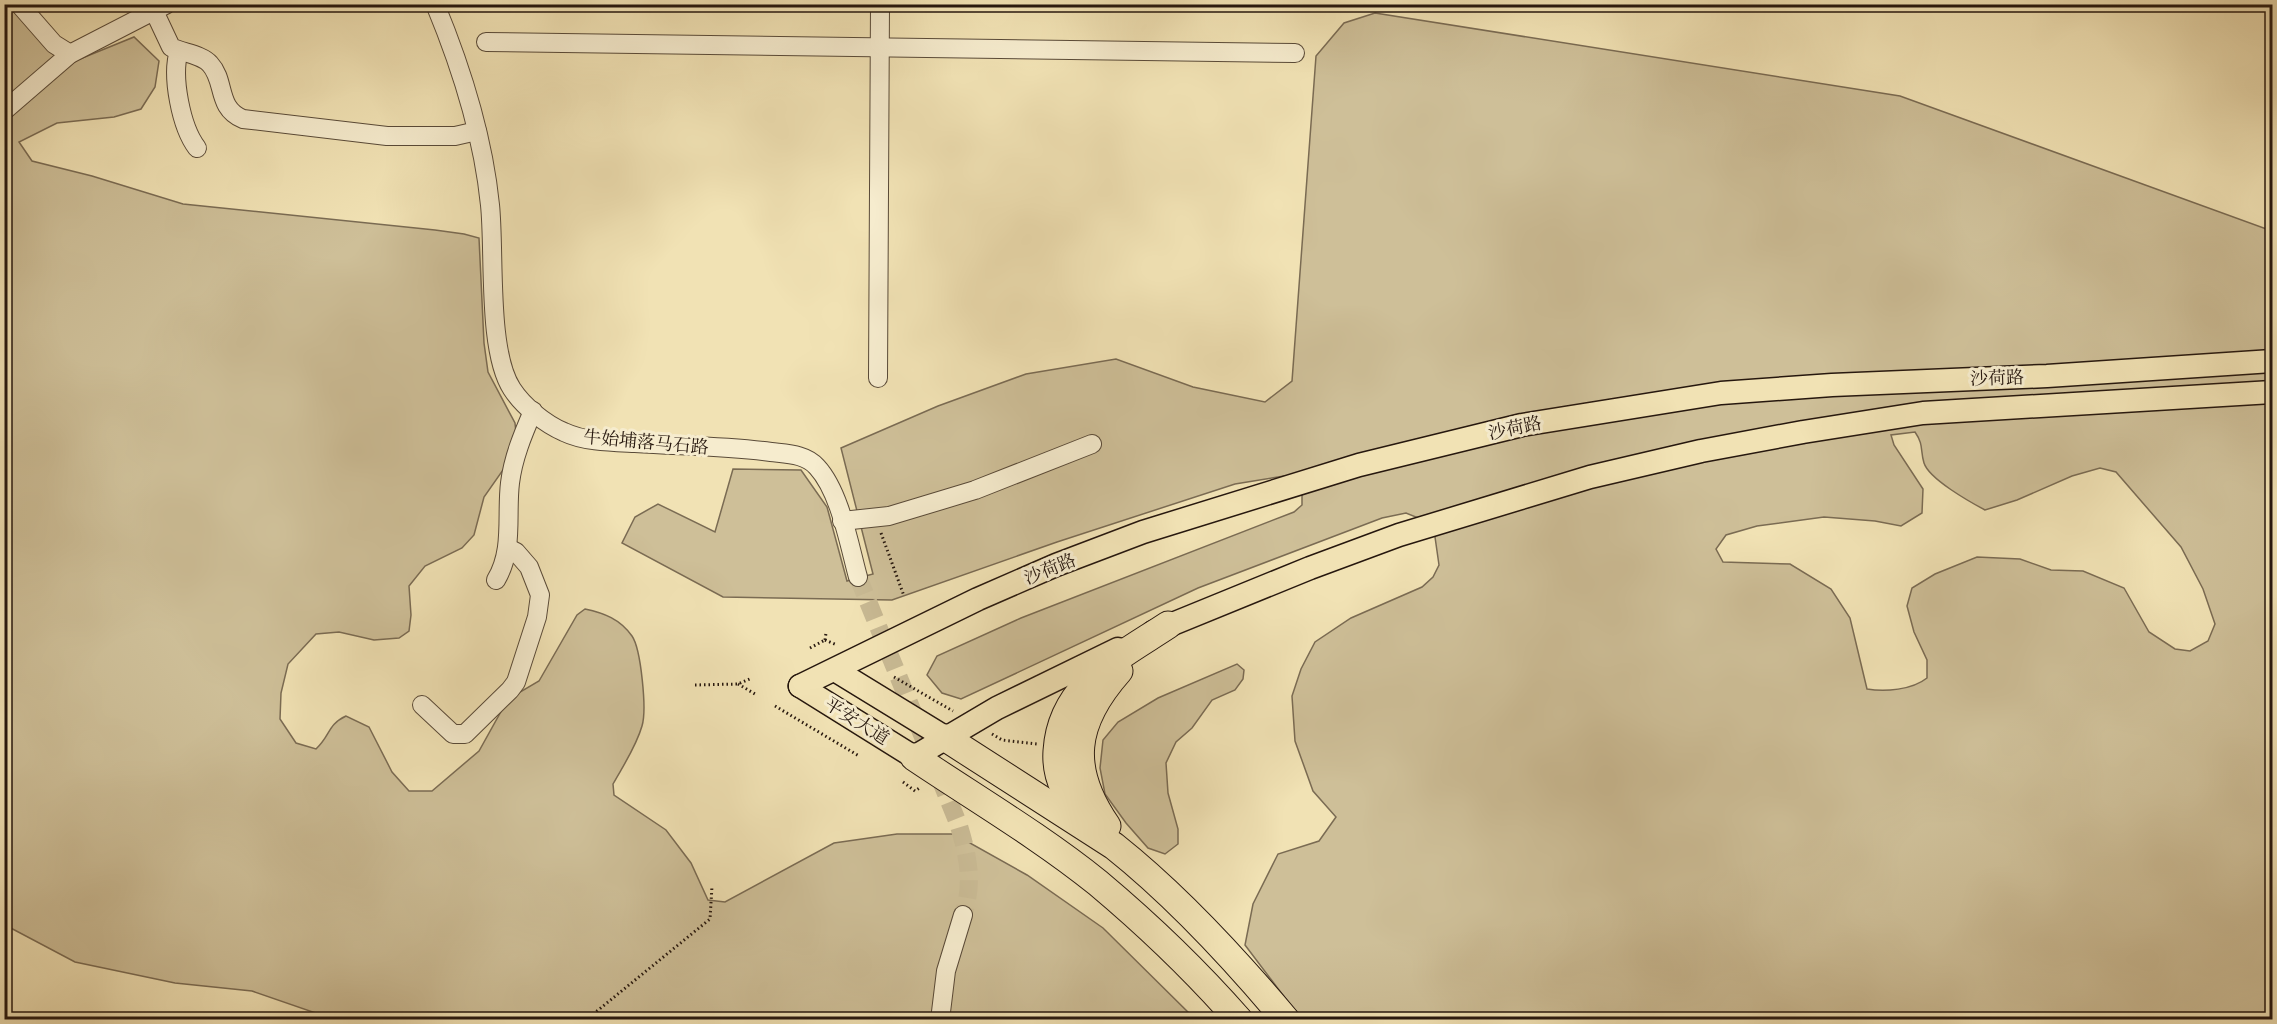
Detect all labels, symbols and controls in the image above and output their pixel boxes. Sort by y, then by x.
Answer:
street label: 沙荷路 [1970,366,2024,390]
street label: 沙荷路 [1486,412,1544,444]
street label: 牛始埔落马石路 [582,426,710,458]
street label: 沙荷路 [1021,549,1079,589]
street label: 平安大道 [821,693,893,749]

